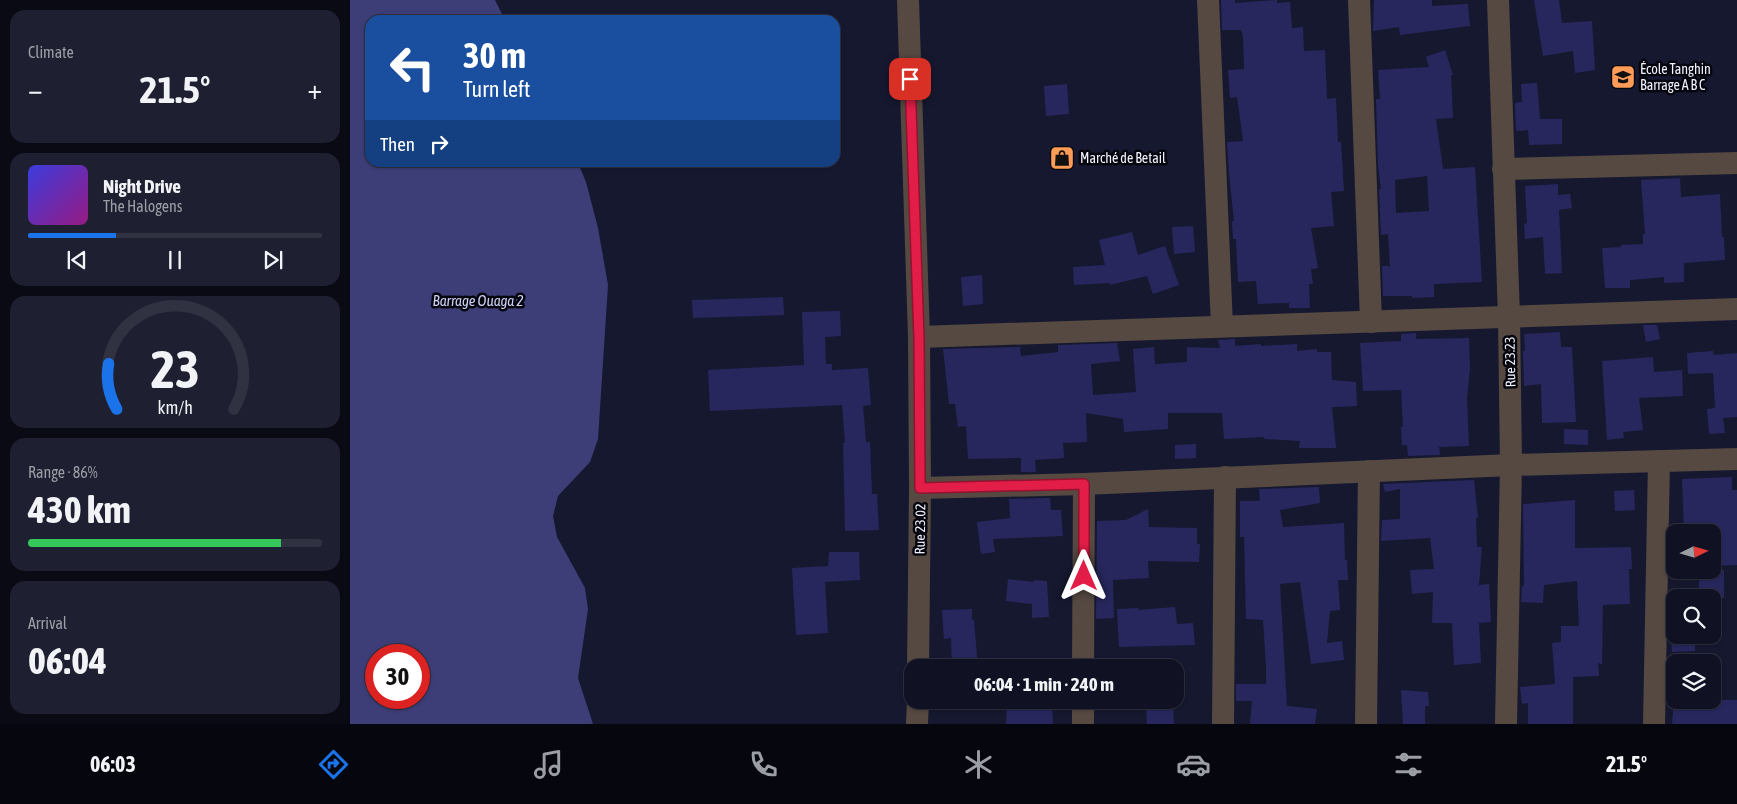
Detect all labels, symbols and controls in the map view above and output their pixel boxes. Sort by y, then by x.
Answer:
icon: left [380,35,445,100]
text: 30 m [463,35,526,75]
text: Climate [28,43,74,61]
pin [889,58,931,100]
place label: École Tanghin Barrage A B C [1640,61,1711,93]
school or university icon: École Tanghin Barrage A B C [1610,64,1636,90]
icon: arrive [896,65,924,93]
text: 21.5° [140,68,210,111]
text: − [28,73,43,105]
text: + [307,73,322,105]
text: Turn left [463,76,530,102]
icon: right [425,130,453,158]
text: Then [380,133,415,155]
shop icon: Marché de Betail [1049,145,1075,171]
place label: Marché de Betail [1080,150,1166,166]
text: Night Drive [103,175,181,197]
text: The Halogens [103,197,183,215]
icon: previous [63,246,91,274]
icon: pause [161,246,189,274]
icon: next [259,246,287,274]
water label: Barrage Ouaga 2 [433,292,523,309]
street label: Rue 23.23 [1502,336,1518,388]
text: 23 [151,339,199,399]
text: km/h [157,397,193,418]
text: Range · 86% [28,463,98,481]
text: 430 km [28,488,131,531]
street label: Rue 23.02 [912,503,928,555]
north arrow [1666,524,1721,579]
map controls [1666,524,1721,709]
position arrow [1057,549,1109,601]
button: search [1666,589,1721,644]
text: Arrival [28,614,67,632]
text: 06:04 [28,639,107,682]
speed limit sign: 30 [365,644,430,709]
button: layers [1666,654,1721,709]
text: 06:04 · 1 min · 240 m [974,673,1114,695]
icon: directions [316,747,351,782]
icon: music [531,747,566,782]
icon: phone [746,747,781,782]
icon: climate [961,747,996,782]
icon: car [1176,747,1211,782]
icon: filters [1391,747,1426,782]
text: 06:03 [90,751,136,777]
text: 21.5° [1606,751,1647,777]

